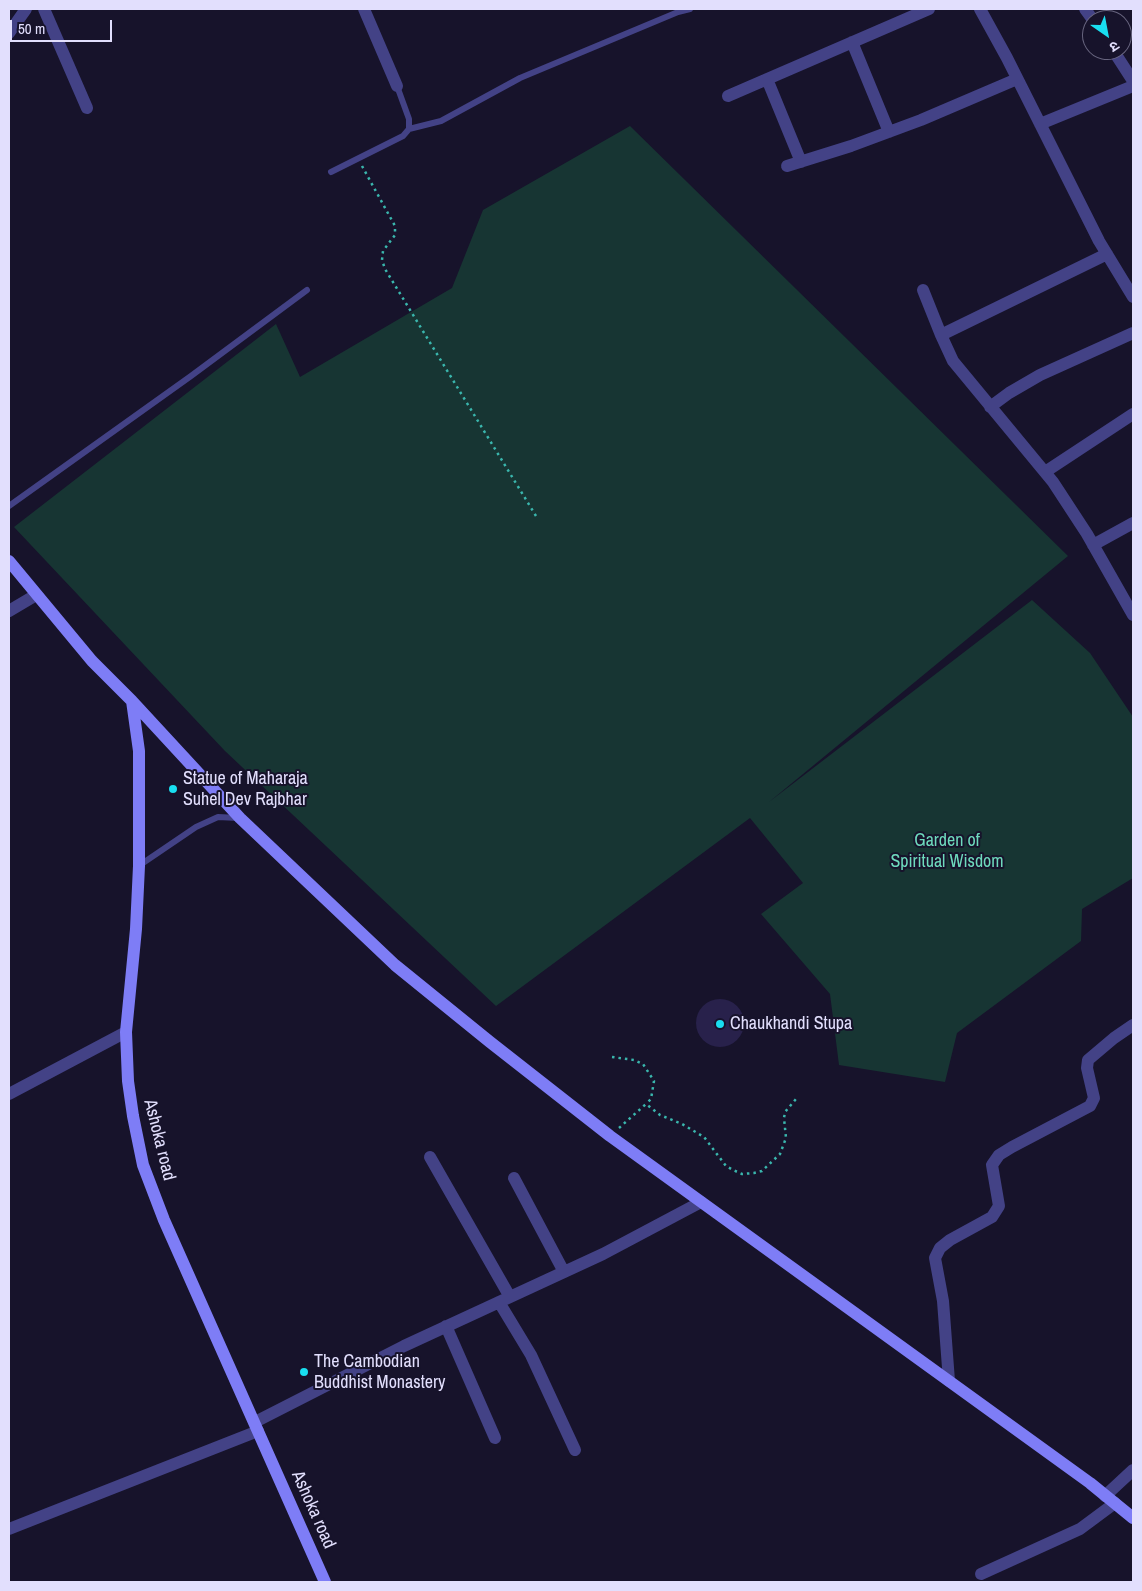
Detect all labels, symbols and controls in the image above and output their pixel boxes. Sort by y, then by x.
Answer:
scale bar [12,10,115,42]
north arrow [1082,10,1132,60]
text: 50 m [18,18,45,39]
text: उ [1106,37,1123,57]
place label: Statue of Maharaja Suhel Dev Rajbhar [183,768,308,811]
marker: Statue of Maharaja Suhel Dev Rajbhar [167,783,179,795]
park label: Garden of Spiritual Wisdom [890,830,1004,872]
place label: Chaukhandi Stupa [730,1013,852,1035]
marker: Chaukhandi Stupa [714,1018,726,1030]
street label: Ashoka road [138,1097,180,1183]
place label: The Cambodian Buddhist Monastery [314,1351,445,1394]
marker: The Cambodian Buddhist Monastery [298,1366,310,1378]
street label: Ashoka road [286,1468,340,1552]

